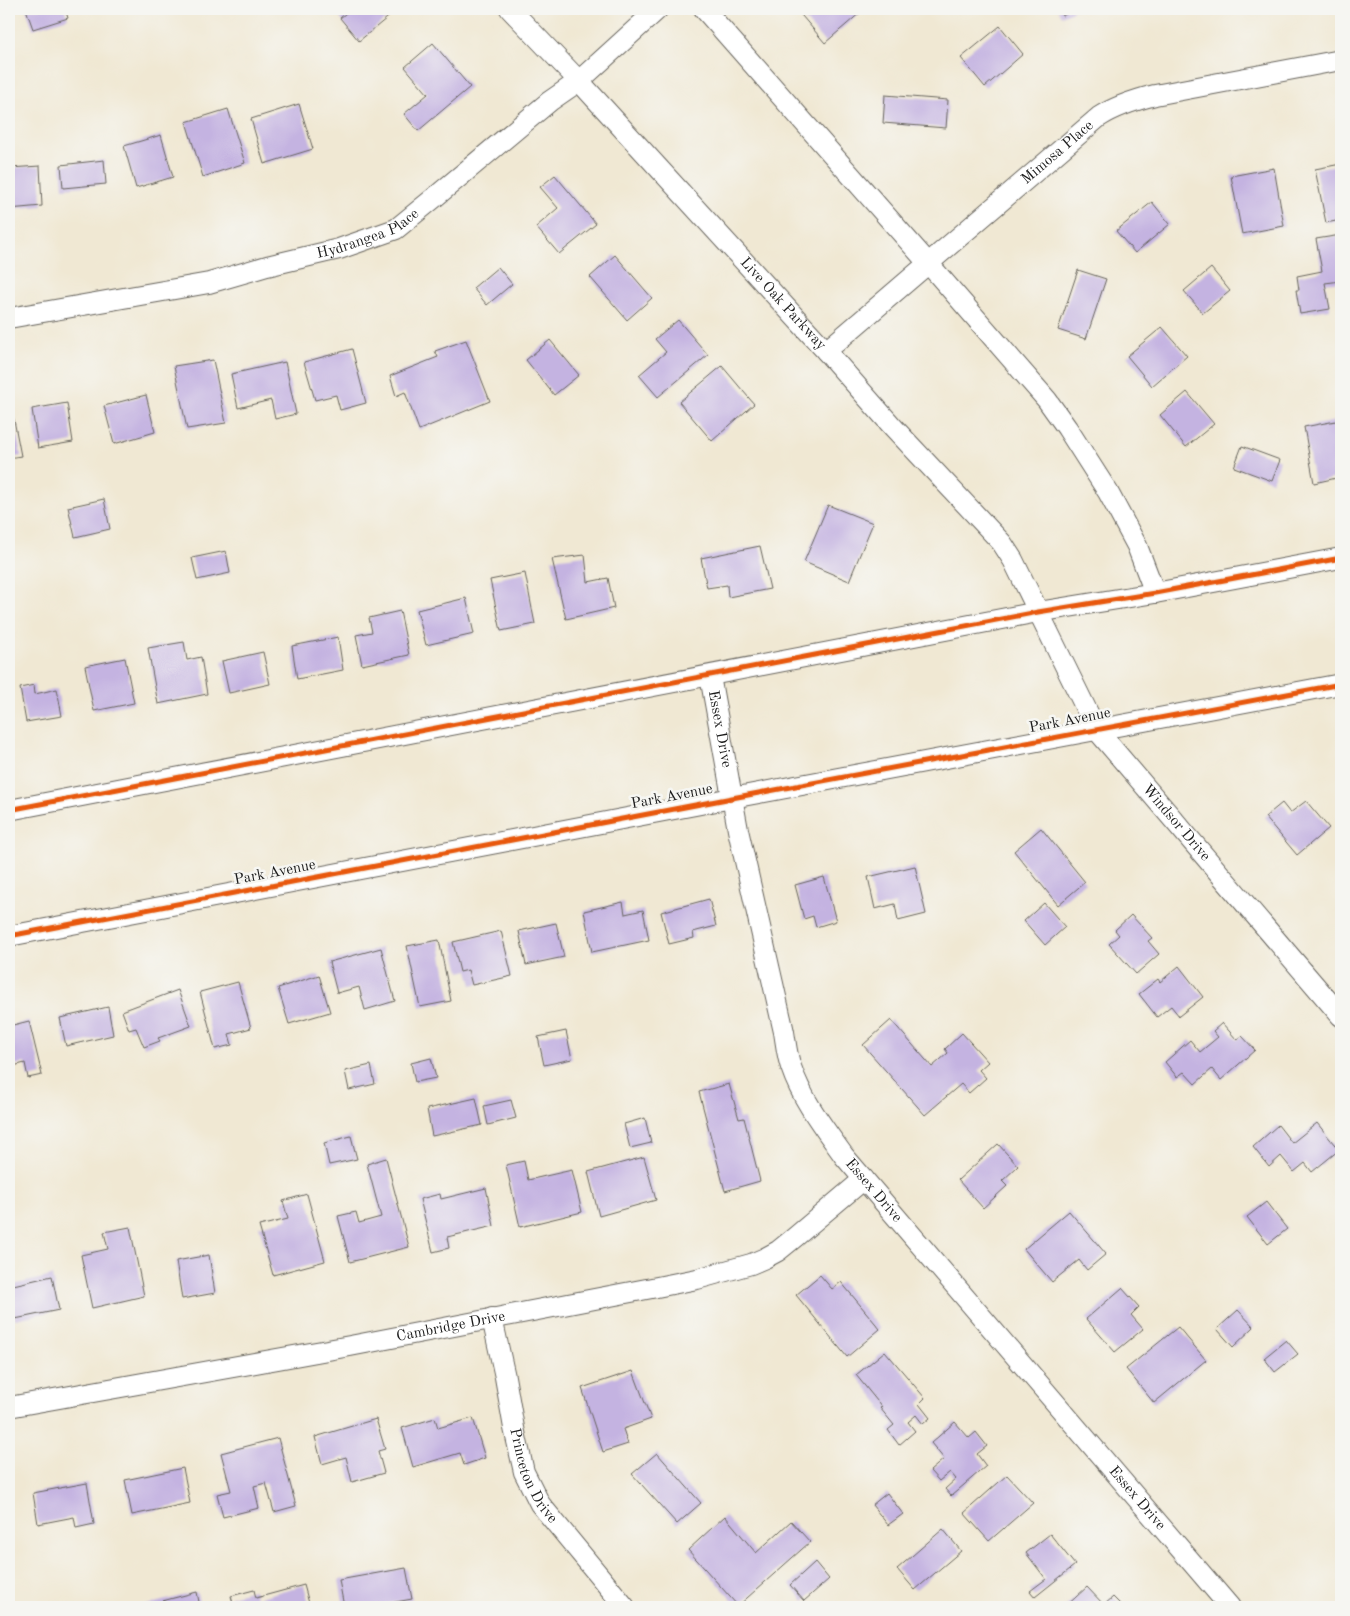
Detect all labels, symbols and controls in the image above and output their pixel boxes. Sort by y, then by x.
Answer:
street label: Mimosa Place [1019,118,1096,187]
street label: Hydrangea Place [315,206,422,262]
street label: Live Oak Parkway [737,255,829,353]
street label: Essex Drive [705,689,734,769]
street label: Park Avenue [1028,706,1112,736]
street label: Windsor Drive [1139,781,1213,864]
street label: Park Avenue [630,782,714,812]
street label: Park Avenue [233,858,317,888]
street label: Essex Drive [842,1156,905,1225]
street label: Cambridge Drive [395,1309,506,1344]
street label: Princeton Drive [507,1427,560,1526]
street label: Essex Drive [1106,1464,1168,1533]

